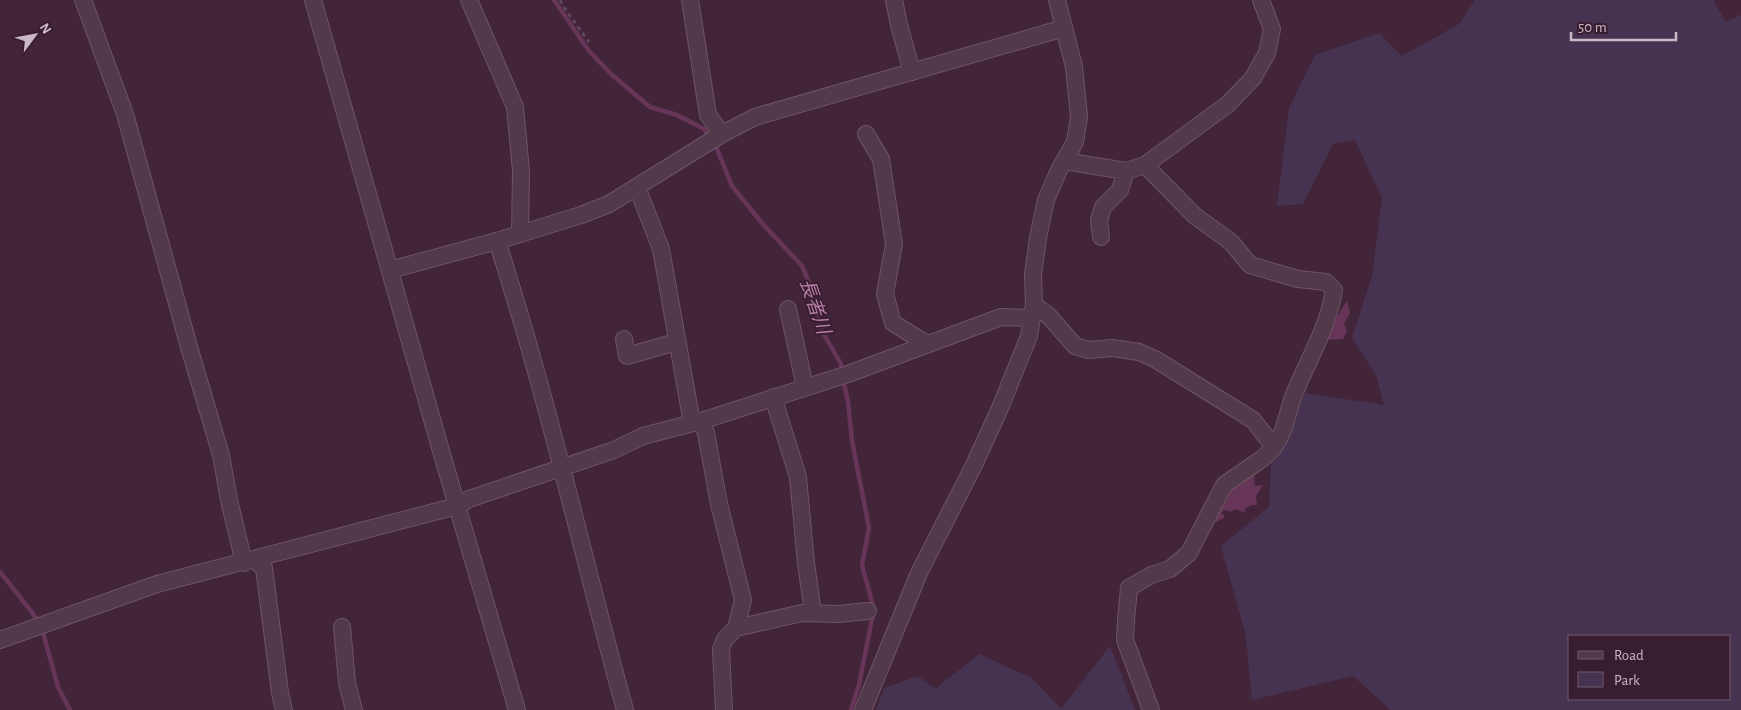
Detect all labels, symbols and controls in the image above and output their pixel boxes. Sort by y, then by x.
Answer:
north arrow [10,10,60,60]
scale bar [1571,10,1676,42]
text: 50 m [1578,20,1607,35]
text: N [37,21,54,36]
water label: 長者川 [796,276,834,338]
legend [1568,635,1731,700]
text: Road [1614,648,1644,663]
text: Park [1614,673,1640,688]

